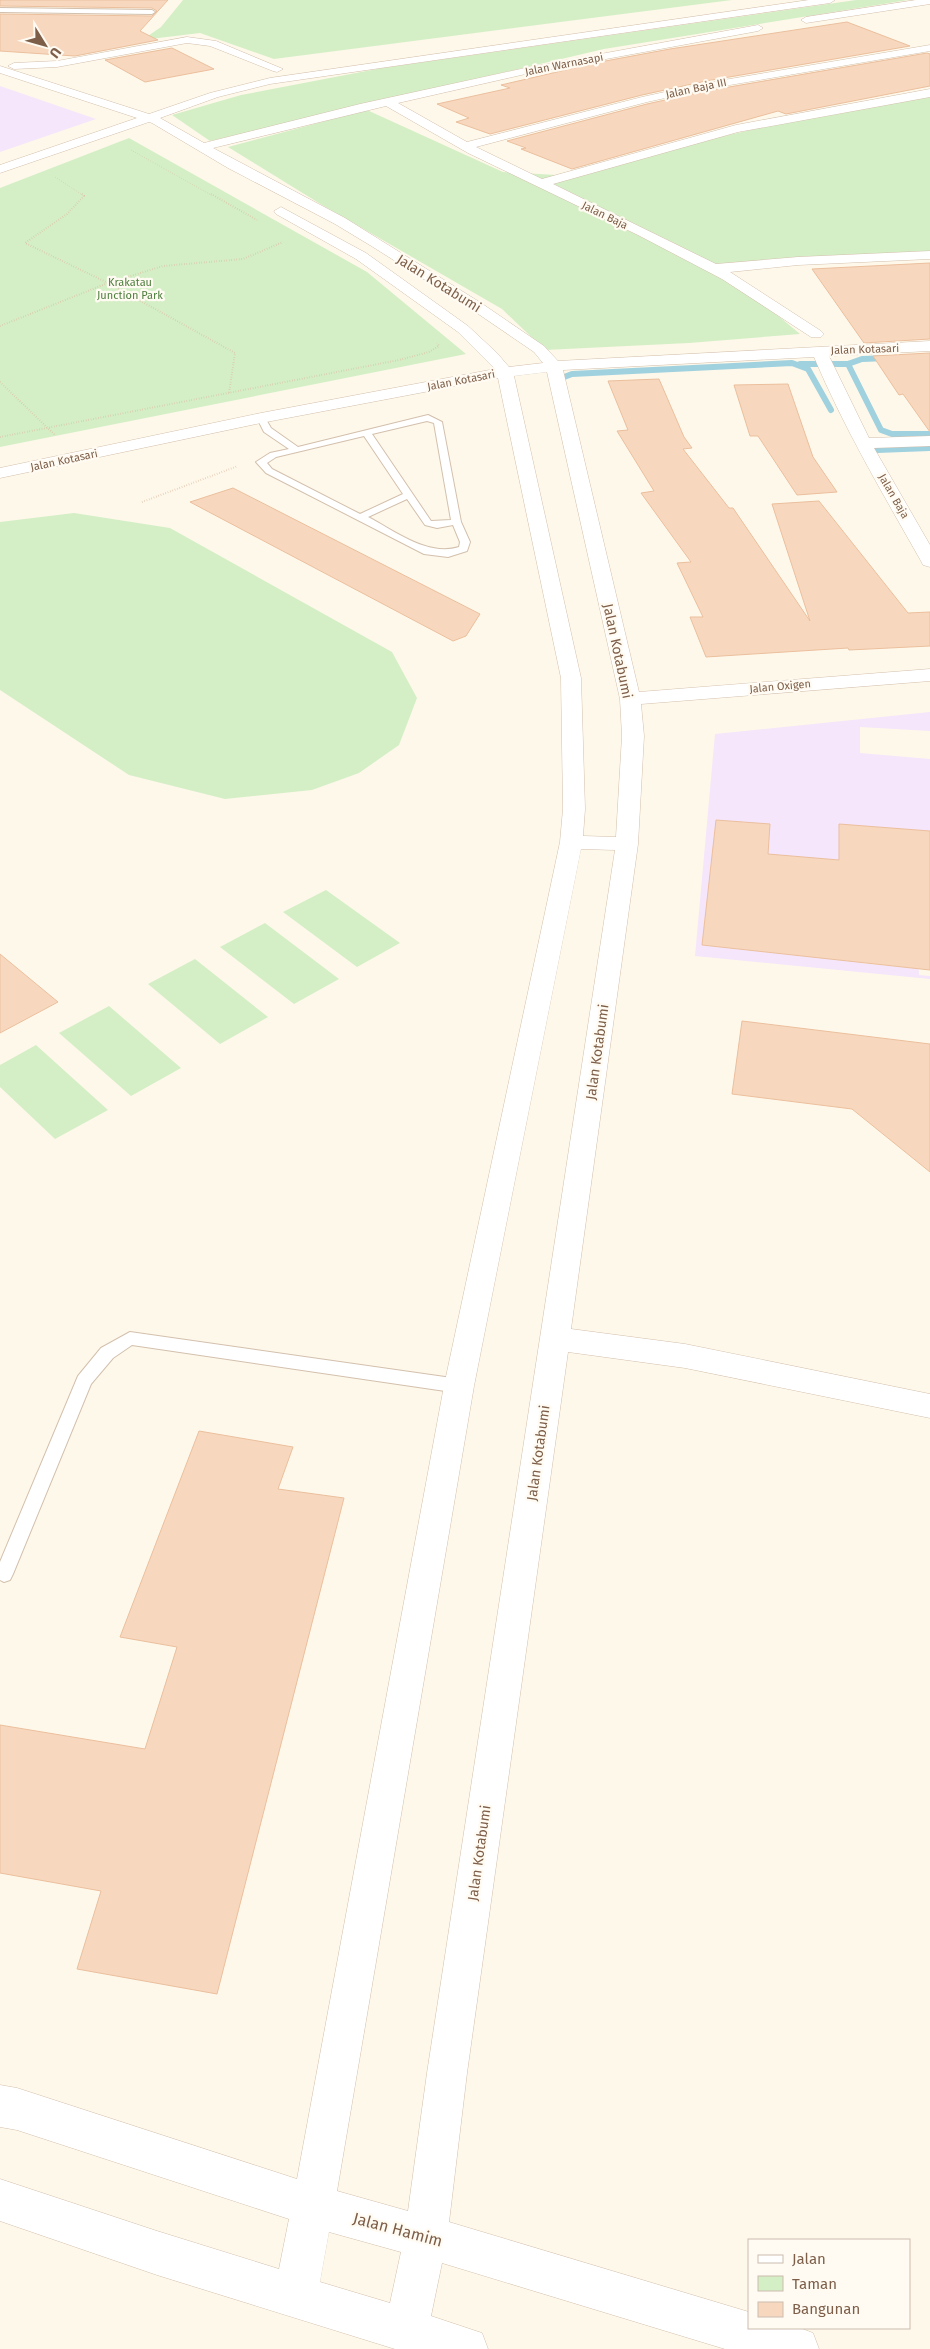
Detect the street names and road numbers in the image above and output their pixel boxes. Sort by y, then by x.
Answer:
street label: Jalan Warnasapi [524,51,604,78]
street label: Jalan Baja III [664,76,728,101]
street label: Jalan Baja [580,199,630,232]
street label: Jalan Kotabumi [393,251,484,316]
street label: Jalan Kotasari [830,342,900,357]
street label: Jalan Kotasari [426,368,496,393]
street label: Jalan Kotasari [29,447,99,474]
street label: Jalan Baja [876,472,912,521]
street label: Jalan Kotabumi [599,602,636,700]
street label: Jalan Oxigen [749,677,811,696]
street label: Jalan Kotabumi [582,1003,613,1101]
street label: Jalan Kotabumi [523,1404,554,1502]
street label: Jalan Kotabumi [464,1804,495,1902]
street label: Jalan Hamim [351,2208,445,2251]

